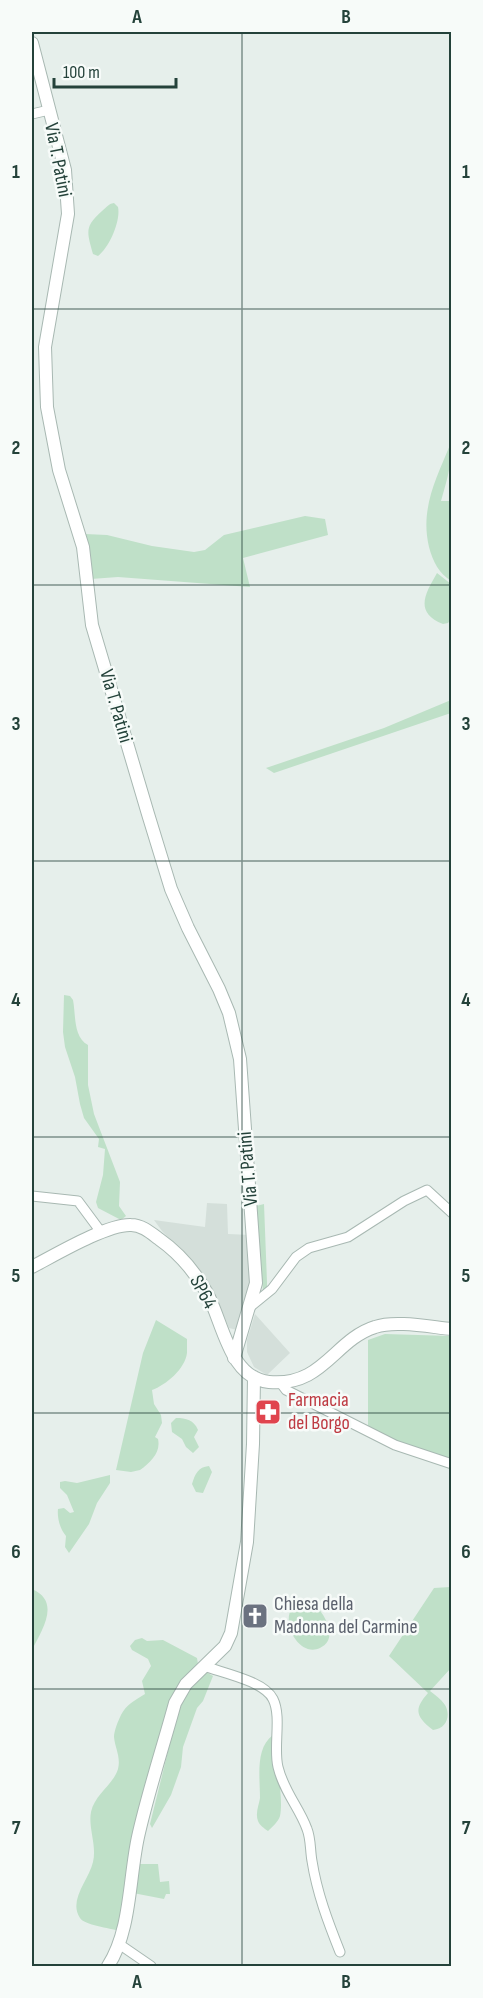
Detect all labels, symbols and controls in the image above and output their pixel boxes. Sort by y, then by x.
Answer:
text: A [131,5,142,29]
text: B [341,5,351,29]
scale bar [54,51,176,89]
text: 100 m [63,62,100,83]
street label: Via T. Patini [39,121,77,199]
text: 1 [12,160,20,184]
text: 1 [462,160,470,184]
text: 2 [12,436,20,460]
text: 2 [462,436,470,460]
street label: Via T. Patini [94,667,138,745]
text: 3 [12,712,21,736]
text: 3 [462,712,471,736]
text: 4 [11,988,21,1012]
text: 4 [461,988,471,1012]
street label: Via T. Patini [233,1131,263,1207]
text: 5 [12,1264,21,1288]
text: 5 [462,1264,471,1288]
street label: SP64 [184,1271,222,1313]
place label: Farmacia del Borgo [288,1388,350,1435]
pharmacy icon: Farmacia del Borgo [253,1397,283,1427]
text: 6 [11,1540,21,1564]
text: 6 [461,1540,471,1564]
place label: Chiesa della Madonna del Carmine [274,1592,417,1639]
church icon: Chiesa della Madonna del Carmine [240,1601,270,1631]
text: 7 [12,1816,21,1840]
text: 7 [462,1816,471,1840]
text: A [131,1970,142,1994]
text: B [341,1970,351,1994]

